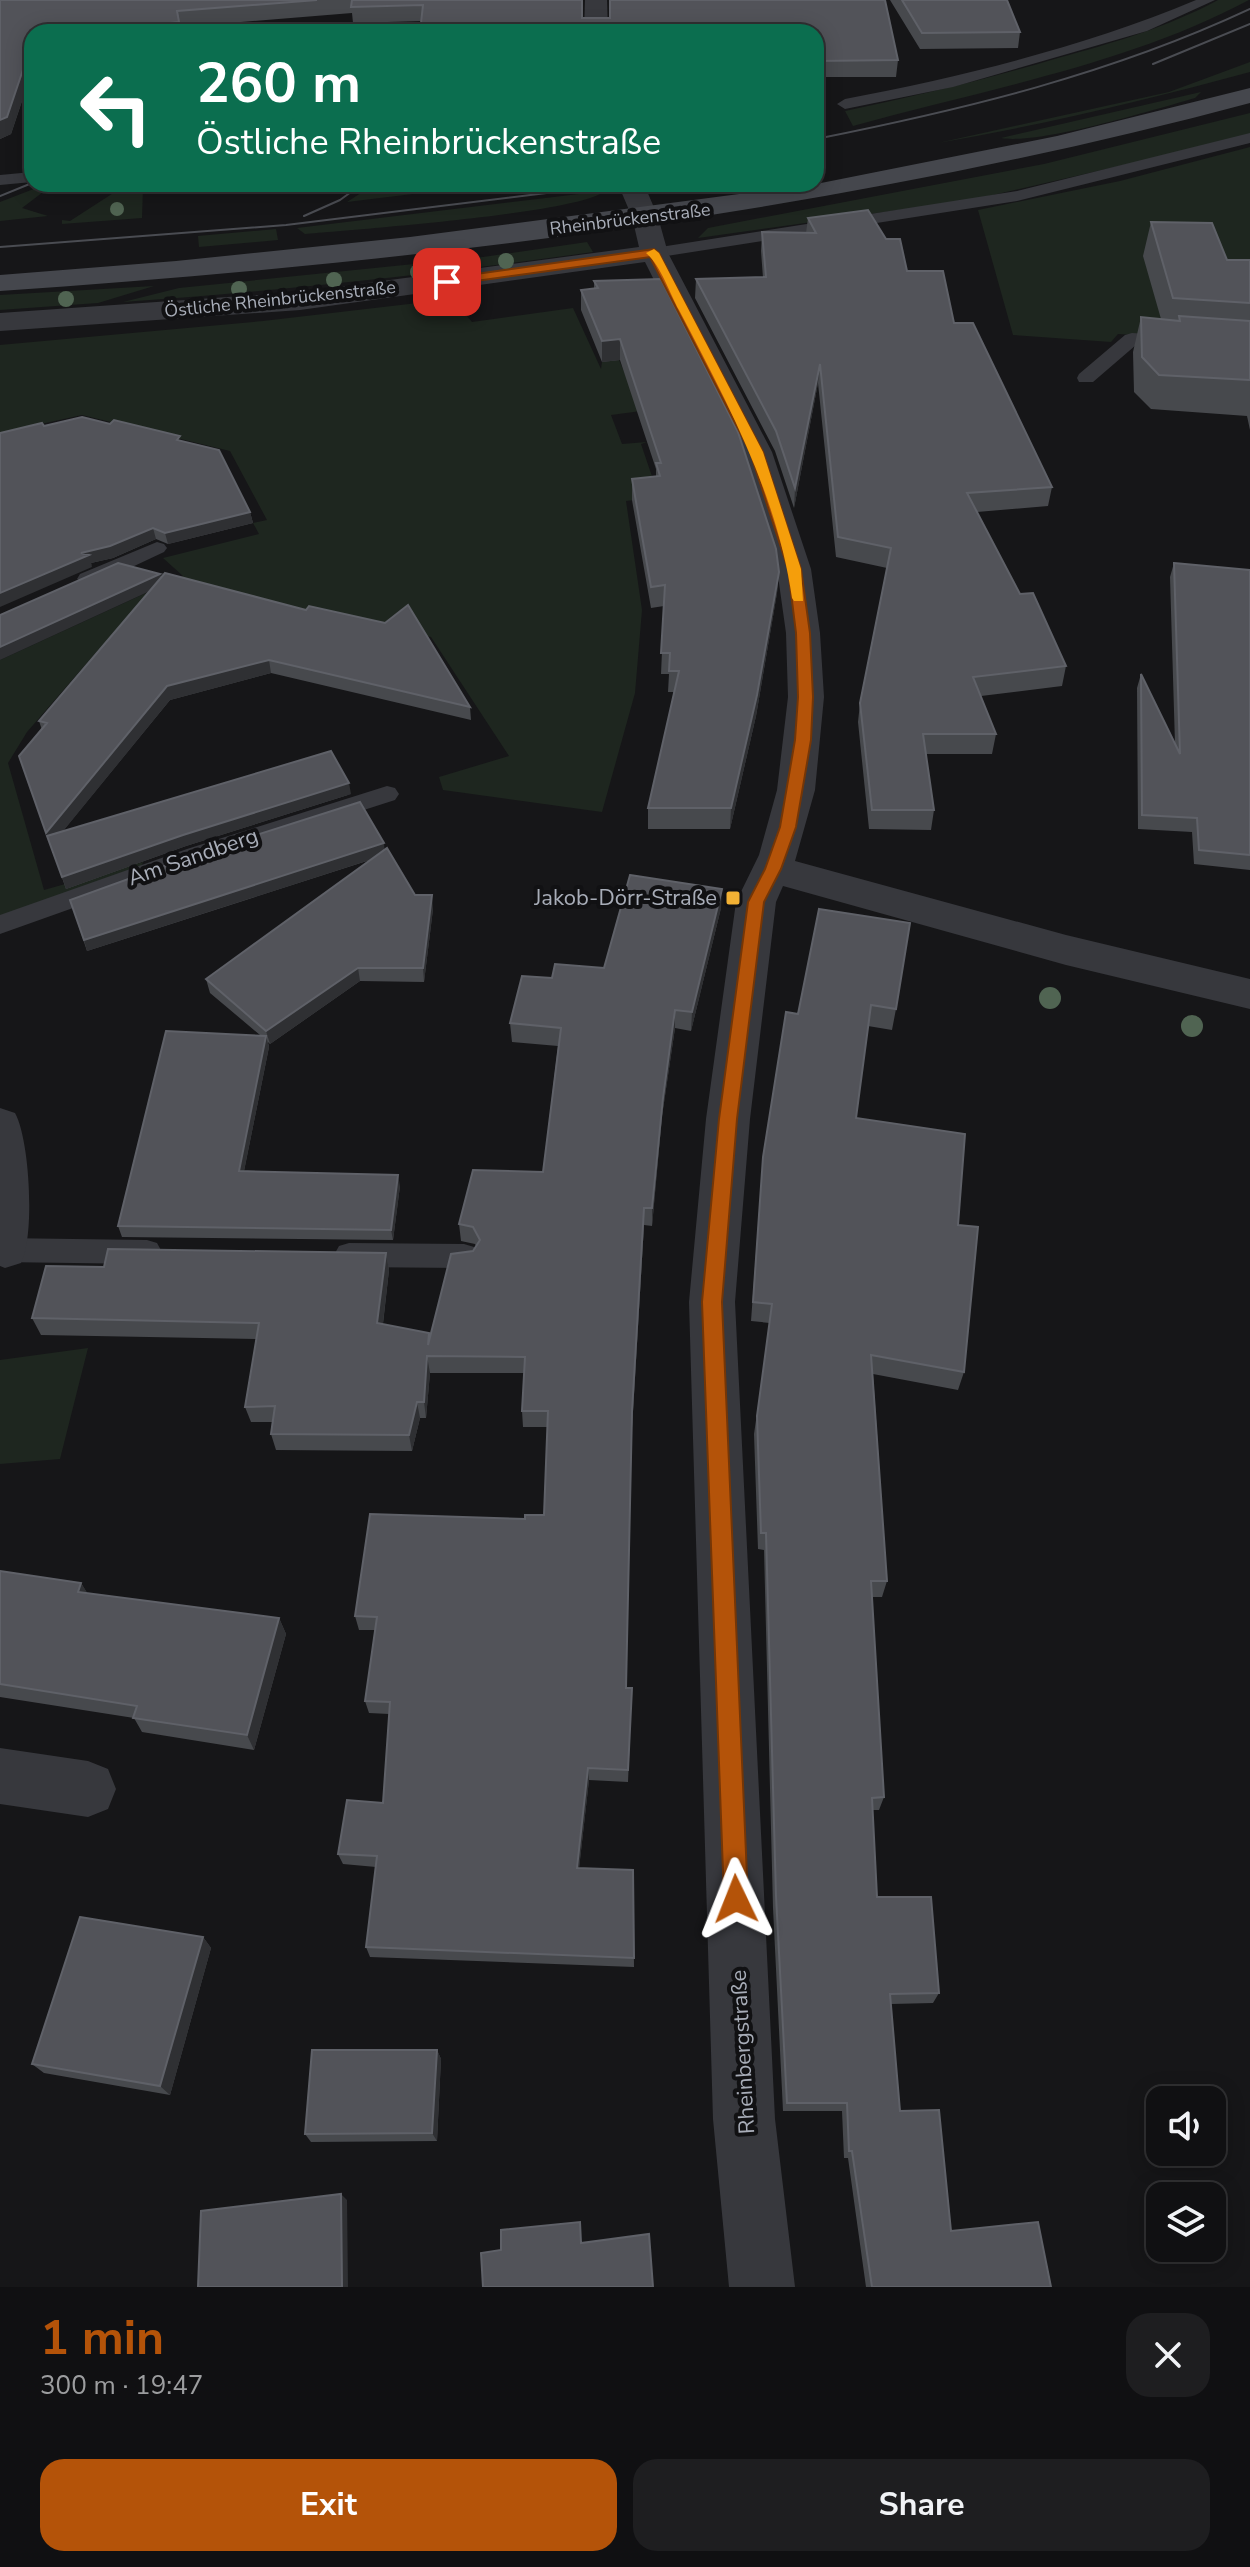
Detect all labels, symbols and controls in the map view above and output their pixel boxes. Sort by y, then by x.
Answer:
text: 260 m [196,45,361,122]
icon: left [64,56,168,160]
text: Östliche Rheinbrückenstraße [196,118,661,167]
street label: Rheinbrückenstraße [548,197,712,241]
pin [413,248,481,316]
icon: arrive [425,260,469,304]
street label: Östliche Rheinbrückenstraße [163,275,397,323]
street label: Am Sandberg [124,821,262,893]
place label: Jakob-Dörr-Straße [533,883,717,913]
marker: Jakob-Dörr-Straße [724,889,742,907]
position arrow [694,1857,778,1941]
street label: Rheinbergstraße [724,1969,762,2135]
map controls [1146,2086,1226,2262]
button: sound [1146,2086,1226,2166]
button: layers [1146,2182,1226,2262]
text: 1 min [40,2305,164,2371]
button: close [1126,2313,1210,2397]
text: 300 m · 19:47 [40,2368,203,2403]
button: Exit [40,2459,617,2551]
button: Share [633,2459,1210,2551]

